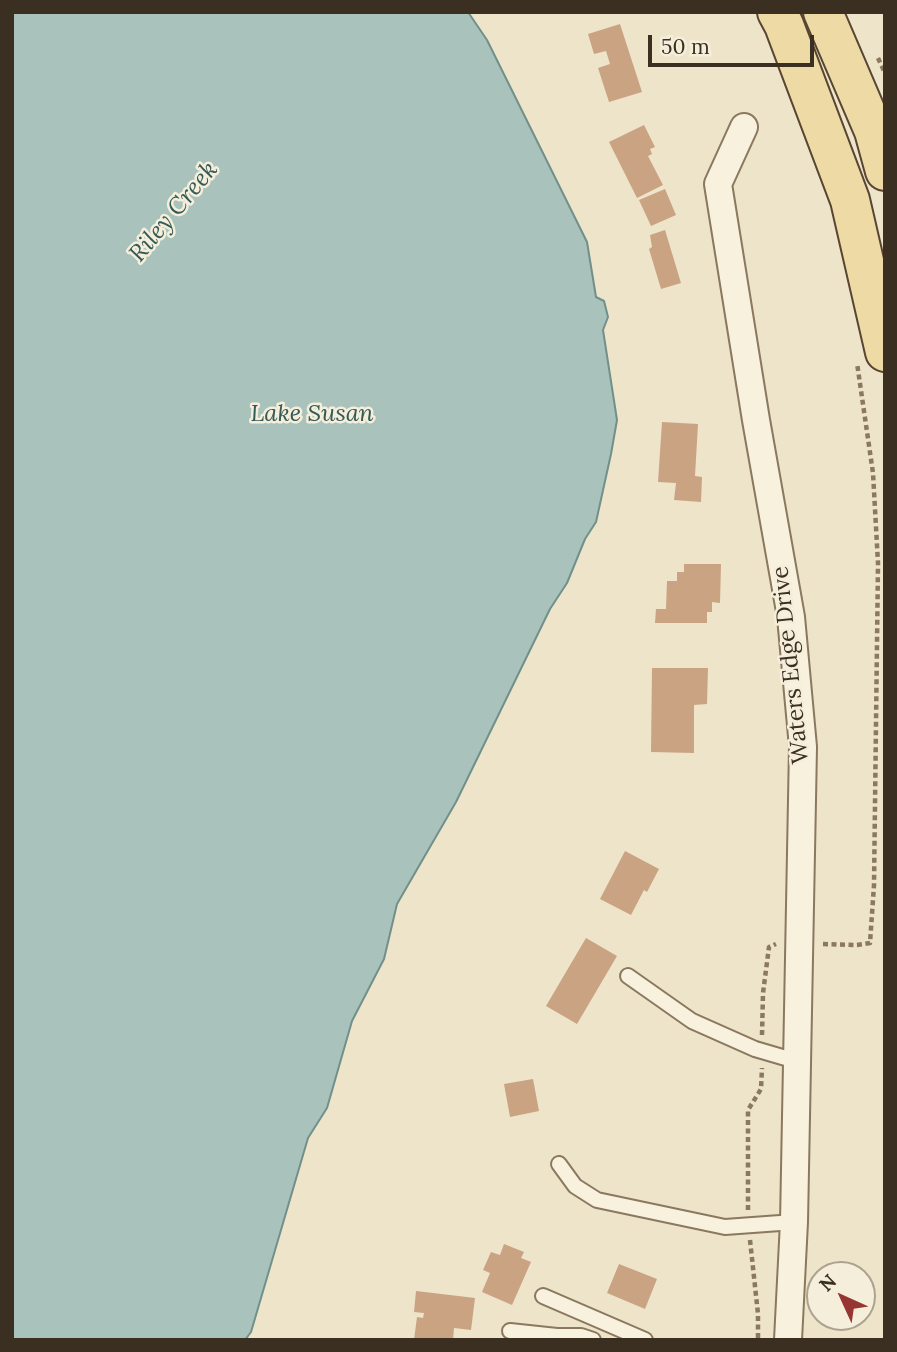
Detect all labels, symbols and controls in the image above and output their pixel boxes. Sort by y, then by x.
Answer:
scale bar [652,21,818,65]
text: 50 m [661,33,710,60]
water label: Riley Creek [124,156,224,268]
water label: Lake Susan [250,400,374,428]
street label: Waters Edge Drive [767,565,815,765]
north arrow [806,1261,876,1331]
text: N [814,1269,841,1296]

